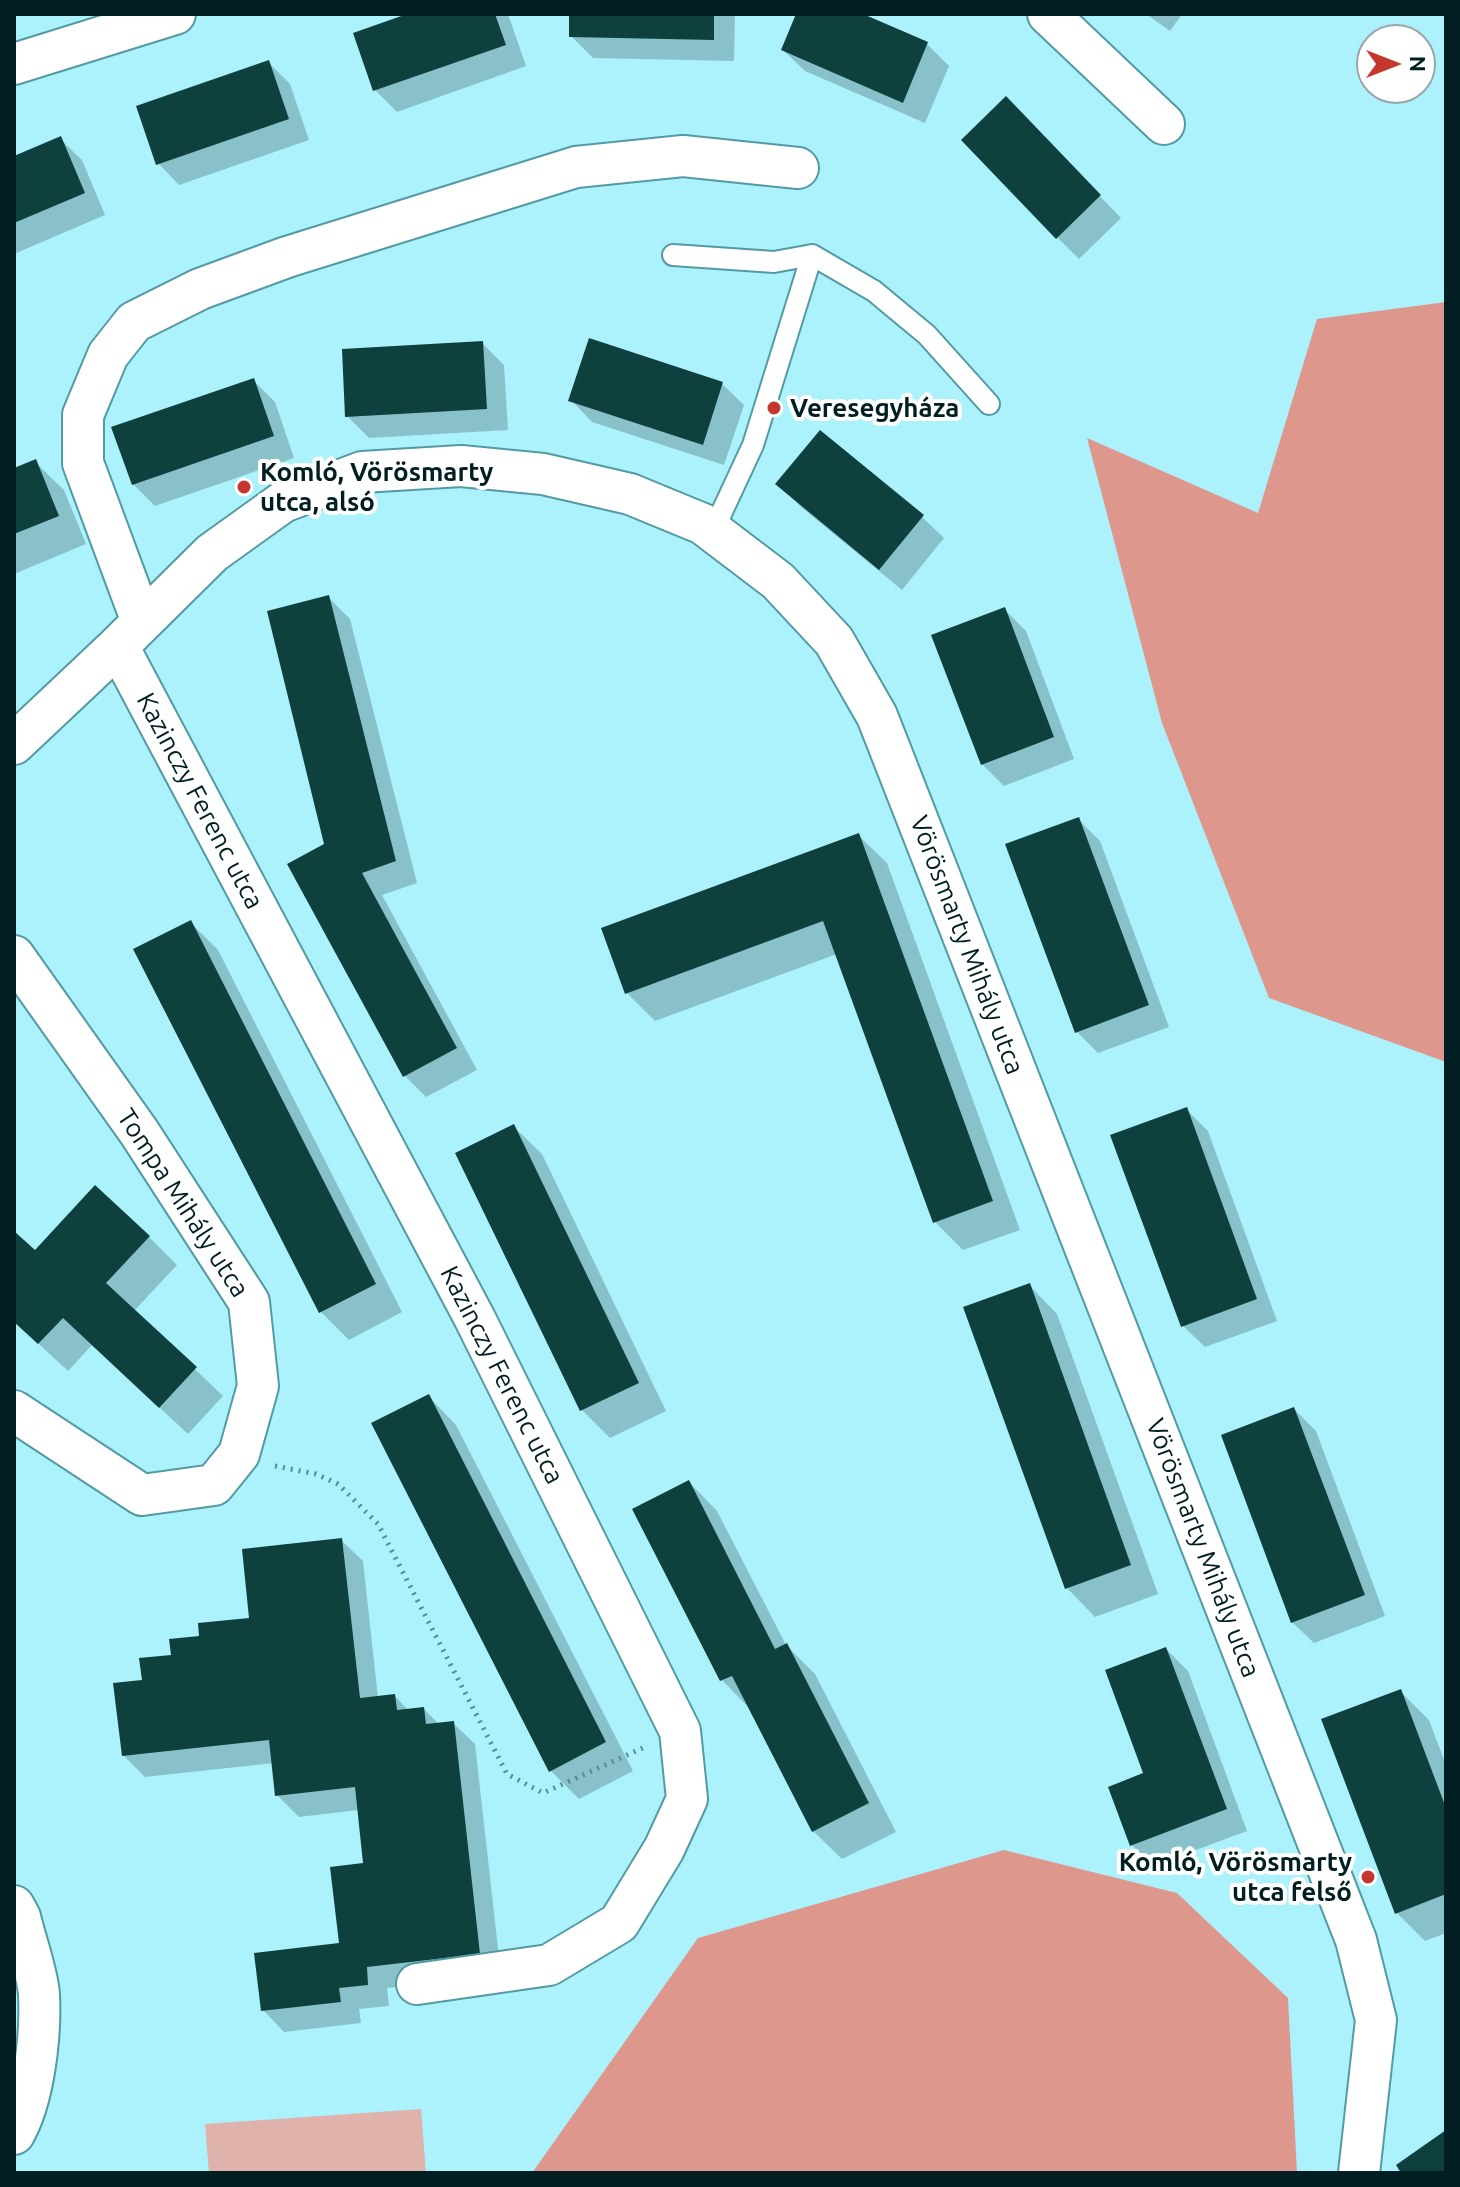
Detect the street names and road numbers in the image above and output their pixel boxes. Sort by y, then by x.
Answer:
street label: Kazinczy Ferenc utca [130,688,270,914]
street label: Vörösmarty Mihály utca [903,811,1031,1079]
street label: Tompa Mihály utca [111,1103,255,1303]
street label: Kazinczy Ferenc utca [434,1261,570,1489]
street label: Vörösmarty Mihály utca [1139,1414,1267,1682]

